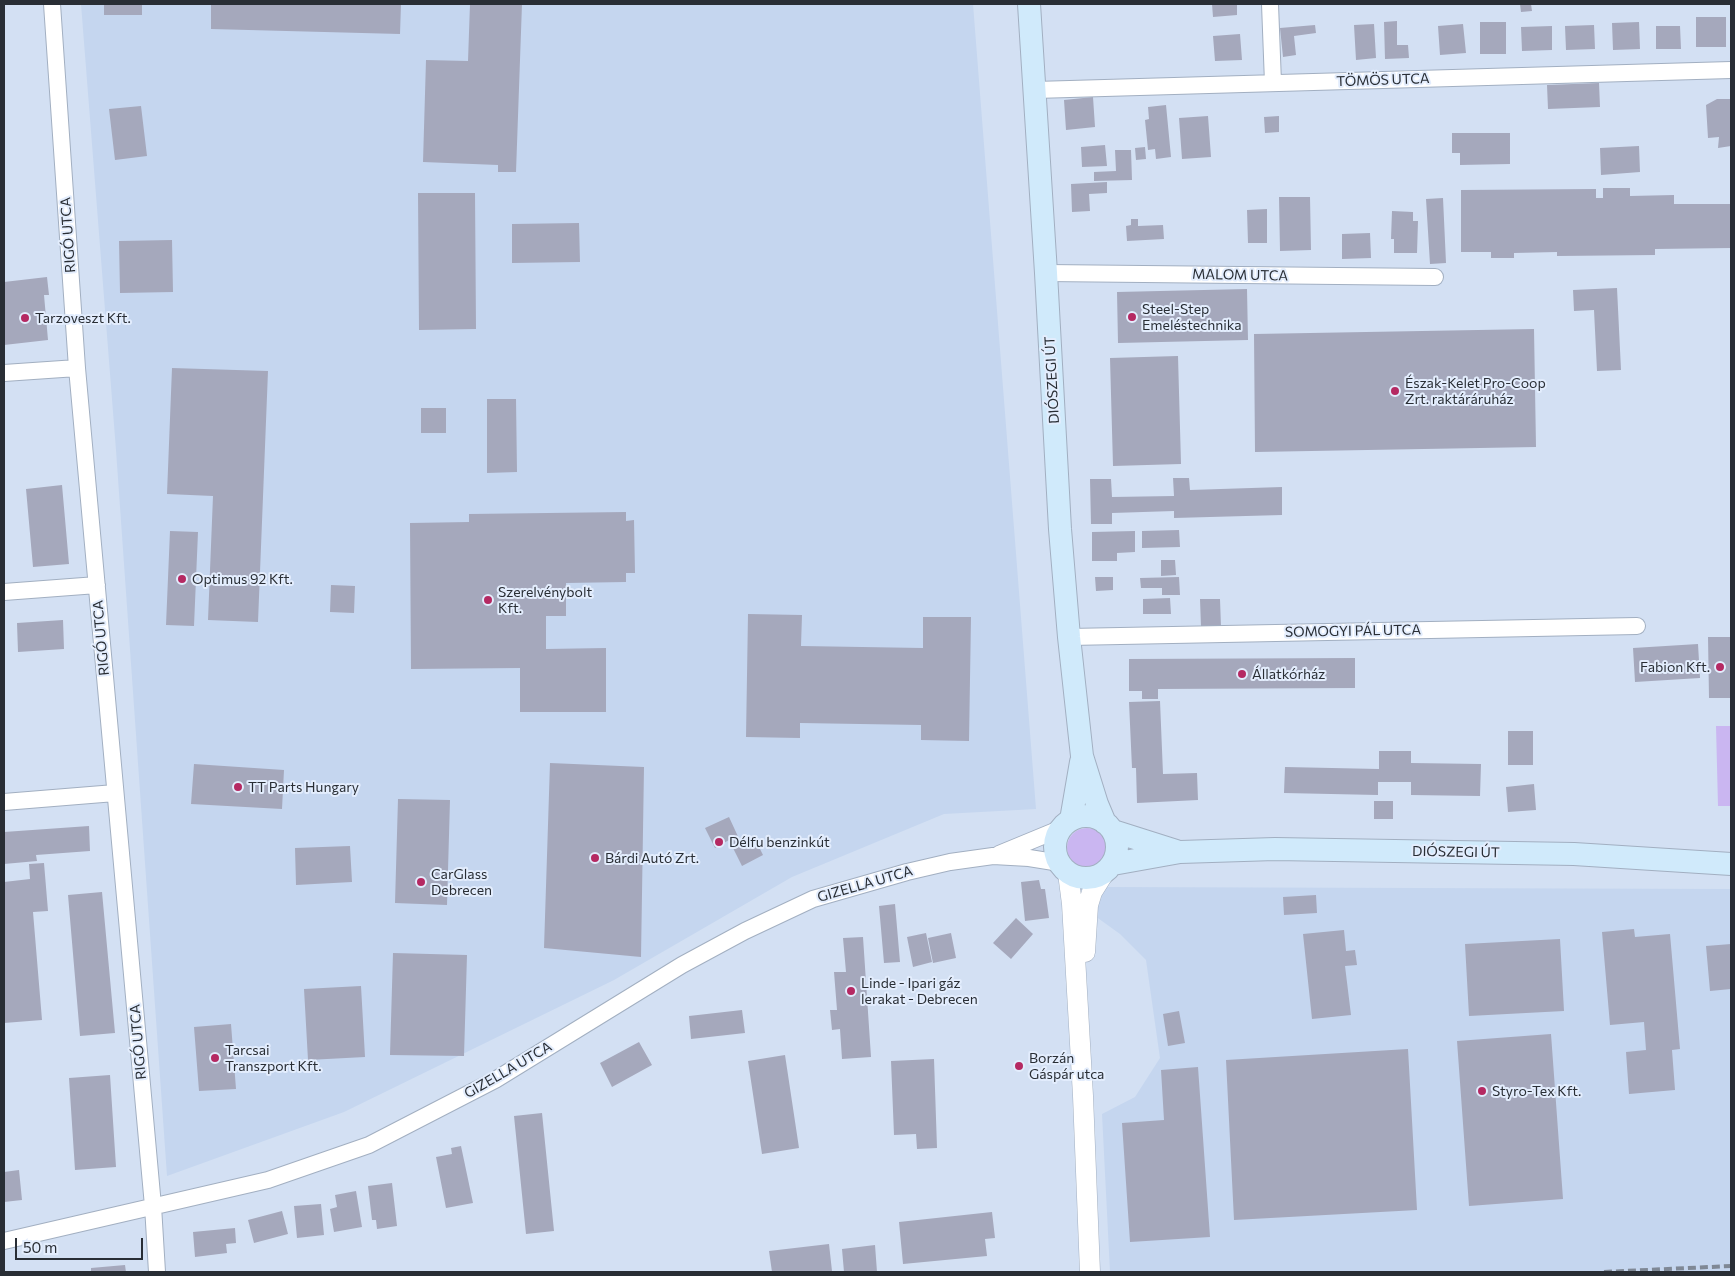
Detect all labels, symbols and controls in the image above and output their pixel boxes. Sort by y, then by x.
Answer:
street label: TÖMÖS UTCA [1336,70,1430,90]
street label: RIGÓ UTCA [57,197,79,273]
street label: MALOM UTCA [1192,266,1288,284]
place label: Steel-Step Emeléstechnika [1142,301,1242,334]
place label: Tarzoveszt Kft. [35,310,131,326]
marker: Steel-Step Emeléstechnika [1126,311,1138,323]
marker: Tarzoveszt Kft. [19,312,31,324]
street label: DIÓSZEGI ÚT [1041,336,1063,424]
place label: Észak-Kelet Pro-Coop Zrt. raktáráruház [1405,375,1546,408]
marker: Észak-Kelet Pro-Coop Zrt. raktáráruház [1389,385,1401,397]
place label: Optimus 92 Kft. [192,571,293,587]
marker: Optimus 92 Kft. [176,573,188,585]
place label: Szerelvénybolt Kft. [498,584,592,616]
marker: Szerelvénybolt Kft. [482,594,494,606]
street label: RIGÓ UTCA [89,600,113,676]
street label: SOMOGYI PÁL UTCA [1285,621,1421,641]
place label: Fabion Kft. [1640,659,1710,675]
marker: Fabion Kft. [1714,661,1726,673]
place label: Állatkórház [1252,666,1325,682]
marker: Állatkórház [1236,668,1248,680]
place label: TT Parts Hungary [248,779,359,795]
marker: TT Parts Hungary [232,781,244,793]
place label: Délfu benzinkút [729,834,830,850]
marker: Délfu benzinkút [713,836,725,848]
street label: DIÓSZEGI ÚT [1412,843,1500,861]
place label: Bárdi Autó Zrt. [605,850,699,866]
marker: Bárdi Autó Zrt. [589,852,601,864]
street label: GIZELLA UTCA [815,862,915,906]
place label: CarGlass Debrecen [431,866,492,899]
marker: CarGlass Debrecen [415,876,427,888]
place label: Linde - Ipari gáz lerakat - Debrecen [861,975,978,1008]
marker: Linde - Ipari gáz lerakat - Debrecen [845,985,857,997]
street label: RIGÓ UTCA [126,1004,150,1080]
street label: GIZELLA UTCA [461,1038,555,1102]
place label: Tarcsai Transzport Kft. [225,1042,322,1074]
place label: Borzán Gáspár utca [1029,1050,1104,1082]
marker: Tarcsai Transzport Kft. [209,1052,221,1064]
marker: Borzán Gáspár utca [1013,1060,1025,1072]
place label: Styro-Tex Kft. [1492,1083,1581,1099]
marker: Styro-Tex Kft. [1476,1085,1488,1097]
scale bar [18,1228,145,1260]
text: 50 m [23,1238,57,1256]

